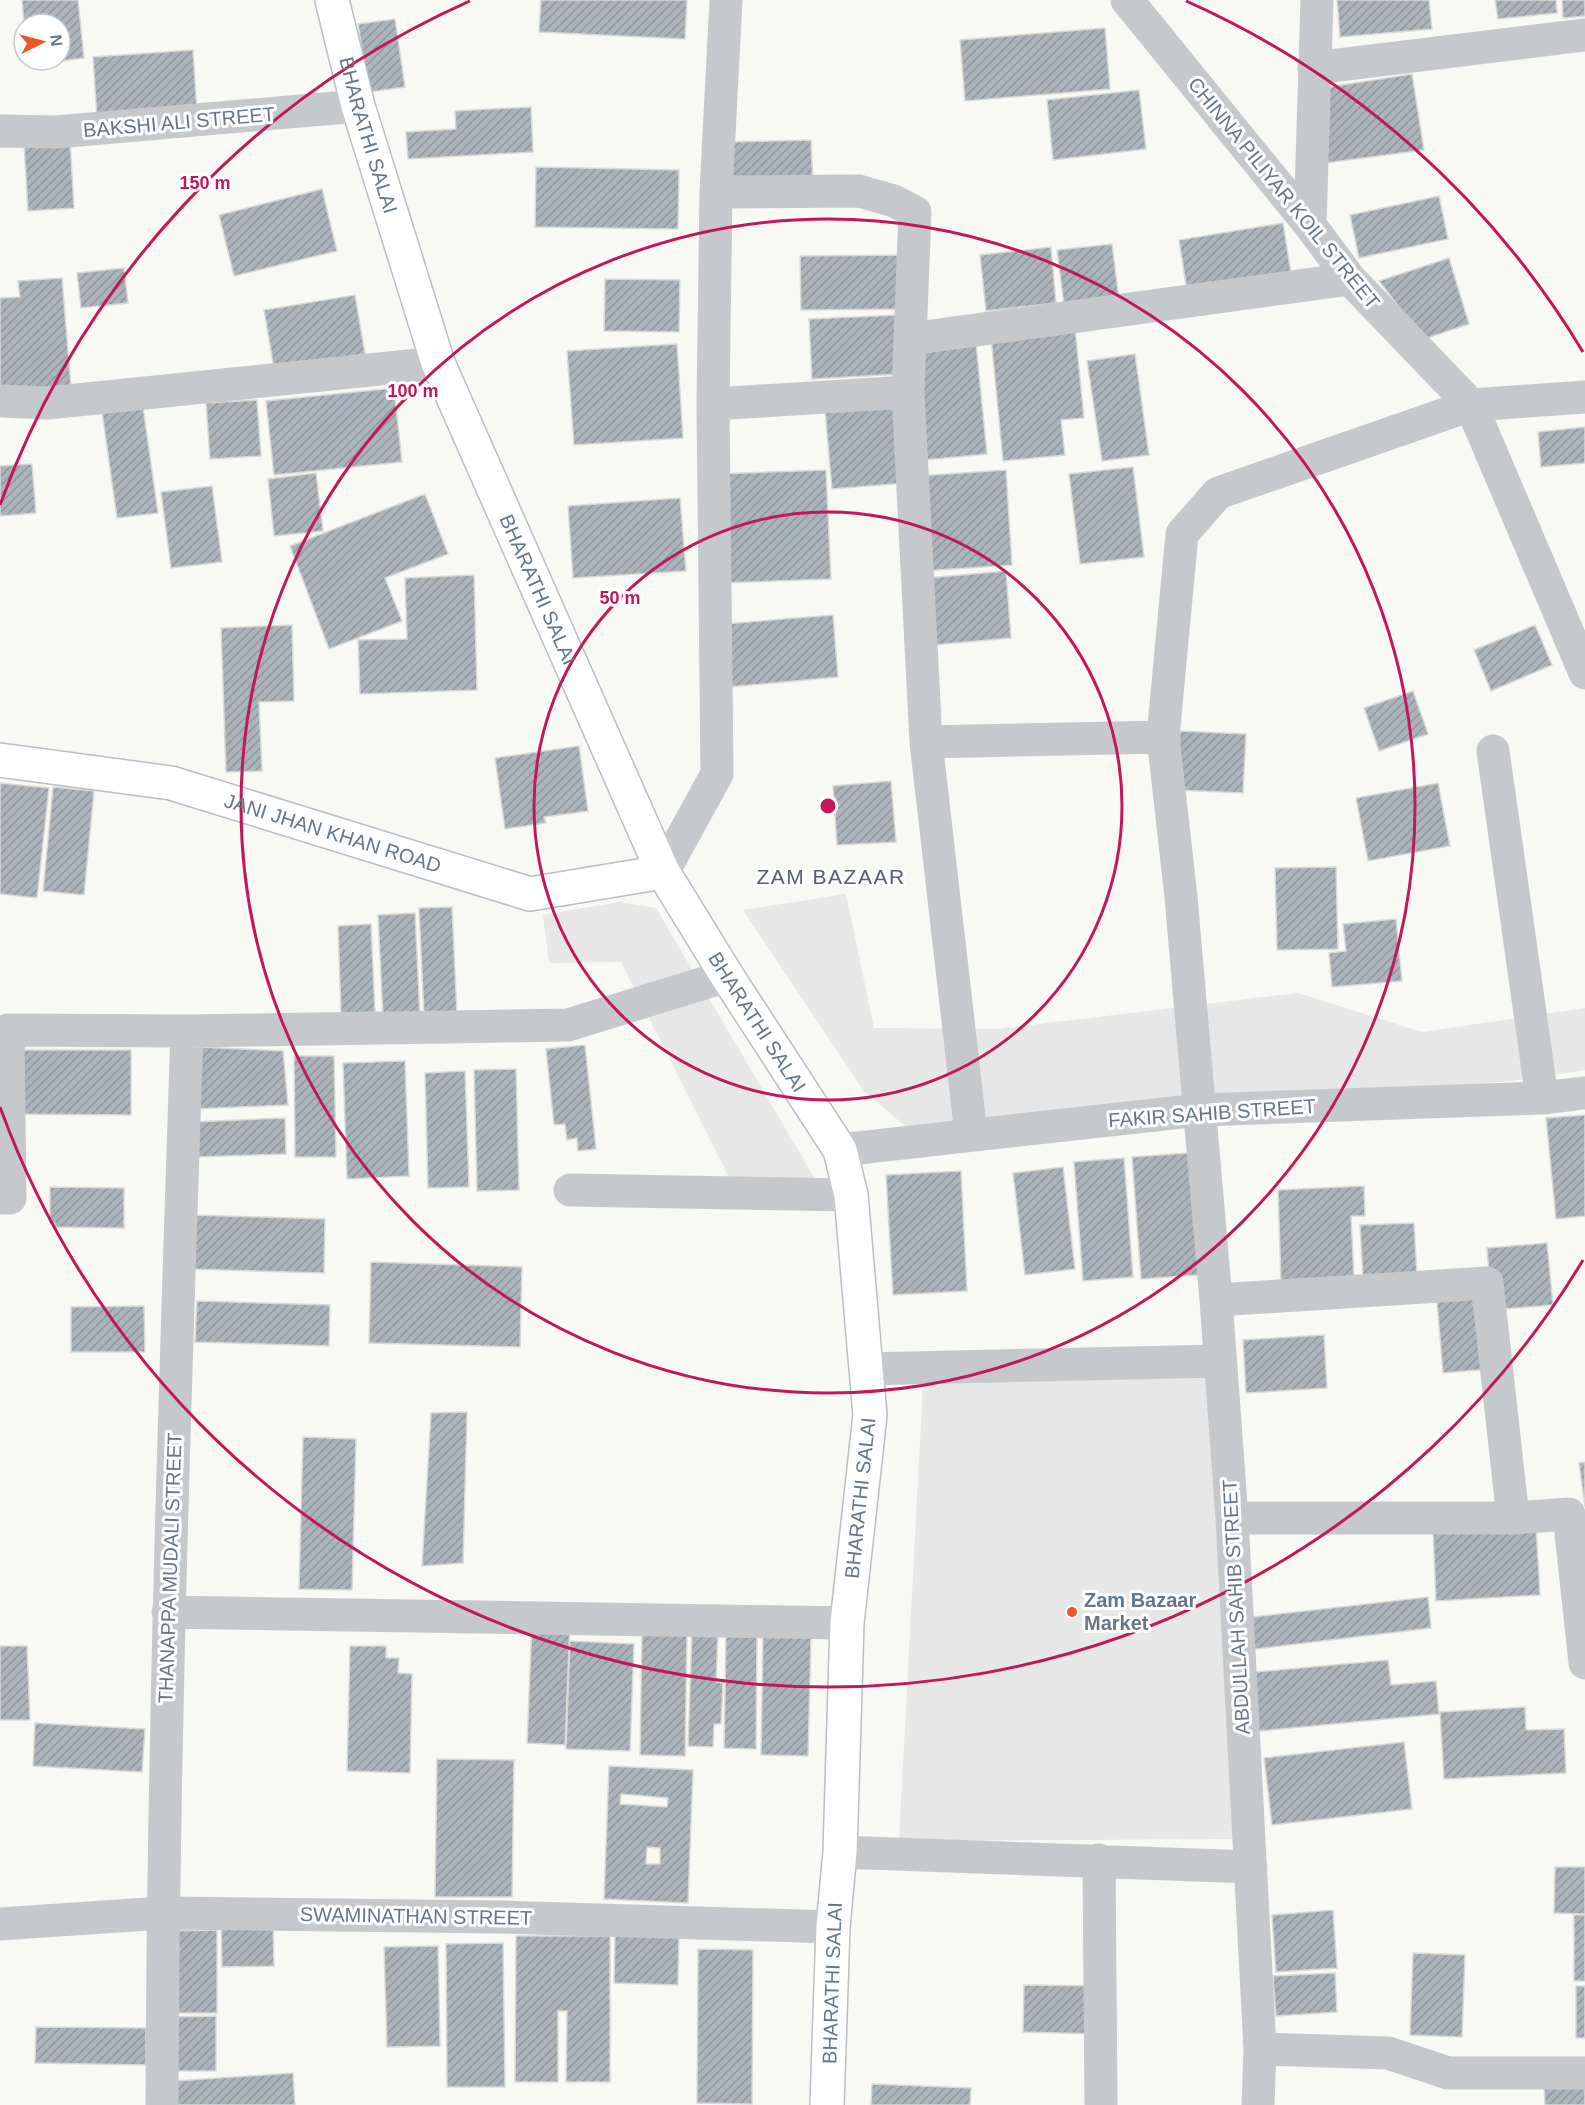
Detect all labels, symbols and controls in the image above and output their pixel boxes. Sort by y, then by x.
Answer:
north arrow [12,12,72,72]
text: N [47,34,65,47]
street label: BHARATHI SALAI [335,55,402,216]
street label: CHINNA PILIYAR KOIL STREET [1184,73,1384,313]
street label: BAKSHI ALI STREET [82,103,276,141]
text: 150 m [179,173,231,193]
text: 100 m [387,381,439,401]
street label: BHARATHI SALAI [495,511,581,668]
text: 50 m [599,588,641,608]
street label: JANI JHAN KHAN ROAD [222,789,444,877]
centre of rings [818,796,838,816]
district label: ZAM BAZAAR [756,865,906,888]
street label: BHARATHI SALAI [704,948,810,1096]
street label: FAKIR SAHIB STREET [1108,1095,1316,1131]
street label: BHARATHI SALAI [841,1416,879,1580]
street label: THANAPPA MUDALI STREET [154,1432,186,1704]
street label: ABDULLAH SAHIB STREET [1218,1479,1254,1735]
place label: Zam Bazaar Market [1084,1589,1196,1634]
marker: Zam Bazaar Market [1065,1605,1079,1619]
street label: BHARATHI SALAI [818,1902,846,2064]
street label: SWAMINATHAN STREET [300,1903,532,1929]

